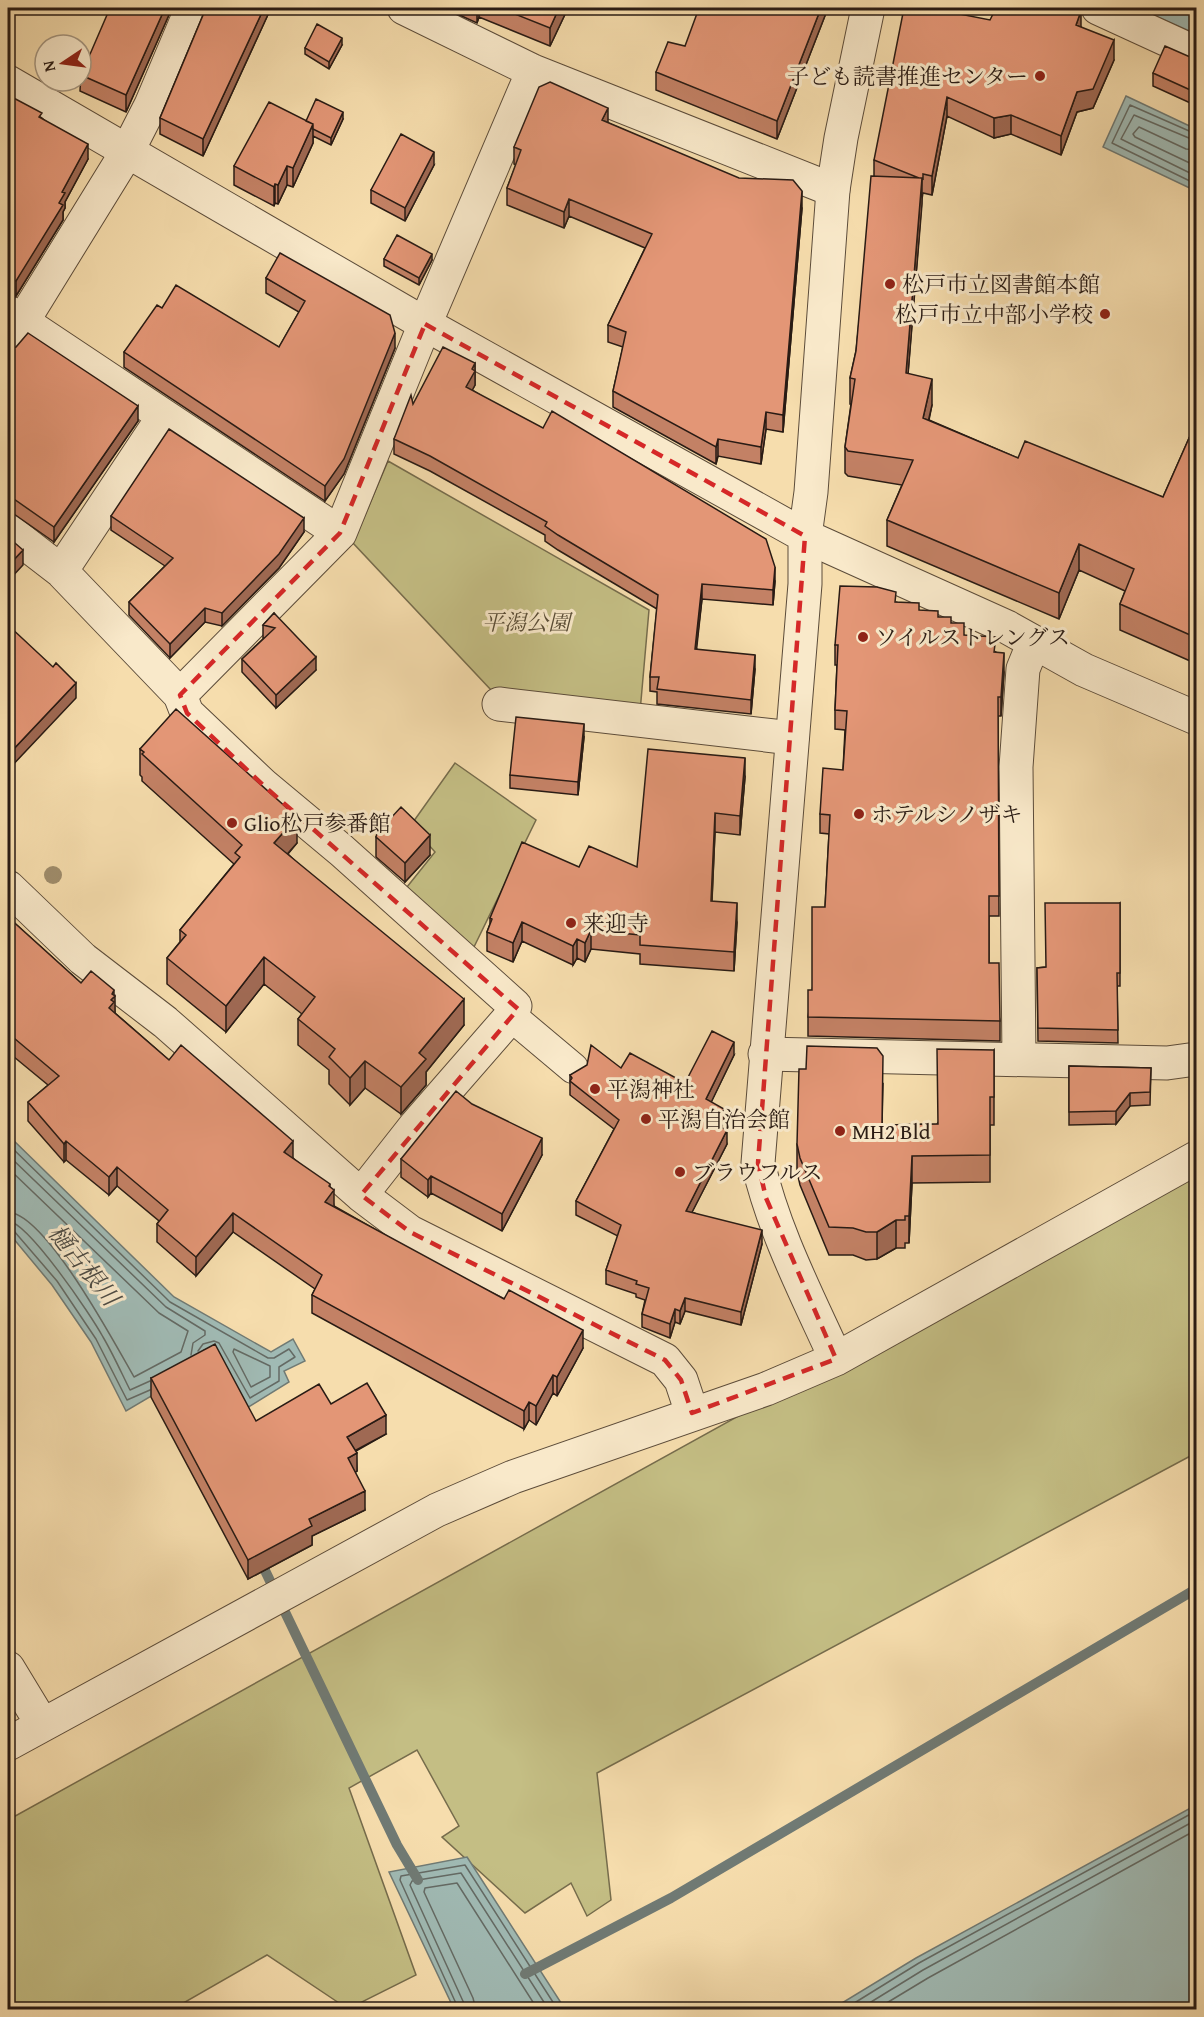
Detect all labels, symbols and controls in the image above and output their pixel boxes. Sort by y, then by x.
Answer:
north arrow [33,33,93,93]
text: N [35,58,61,74]
place label: 子ども読書推進センター [787,60,1028,92]
marker: 子ども読書推進センター [1033,69,1047,83]
place label: 松戸市立図書館本館 [902,268,1100,300]
marker: 松戸市立図書館本館 [883,277,897,291]
place label: 松戸市立中部小学校 [895,298,1093,330]
marker: 松戸市立中部小学校 [1098,307,1112,321]
park label: 平潟公園 [482,606,573,638]
place label: ソイルストレングス [875,621,1070,653]
marker: ソイルストレングス [856,630,870,644]
place label: ホテルシノザキ [871,798,1022,830]
place label: Glio松戸参番館 [244,807,391,839]
marker: ホテルシノザキ [852,807,866,821]
marker: Glio松戸参番館 [225,816,239,830]
place label: 来迎寺 [583,907,649,939]
marker: 来迎寺 [564,916,578,930]
place label: 平潟神社 [607,1073,695,1105]
marker: 平潟神社 [588,1082,602,1096]
place label: 平潟自治会館 [658,1103,790,1135]
marker: 平潟自治会館 [639,1112,653,1126]
place label: MH2 Bld [852,1115,931,1147]
marker: MH2 Bld [833,1124,847,1138]
place label: ブラウフルス [692,1156,822,1188]
marker: ブラウフルス [673,1165,687,1179]
water label: 樋古根川 [40,1217,130,1316]

